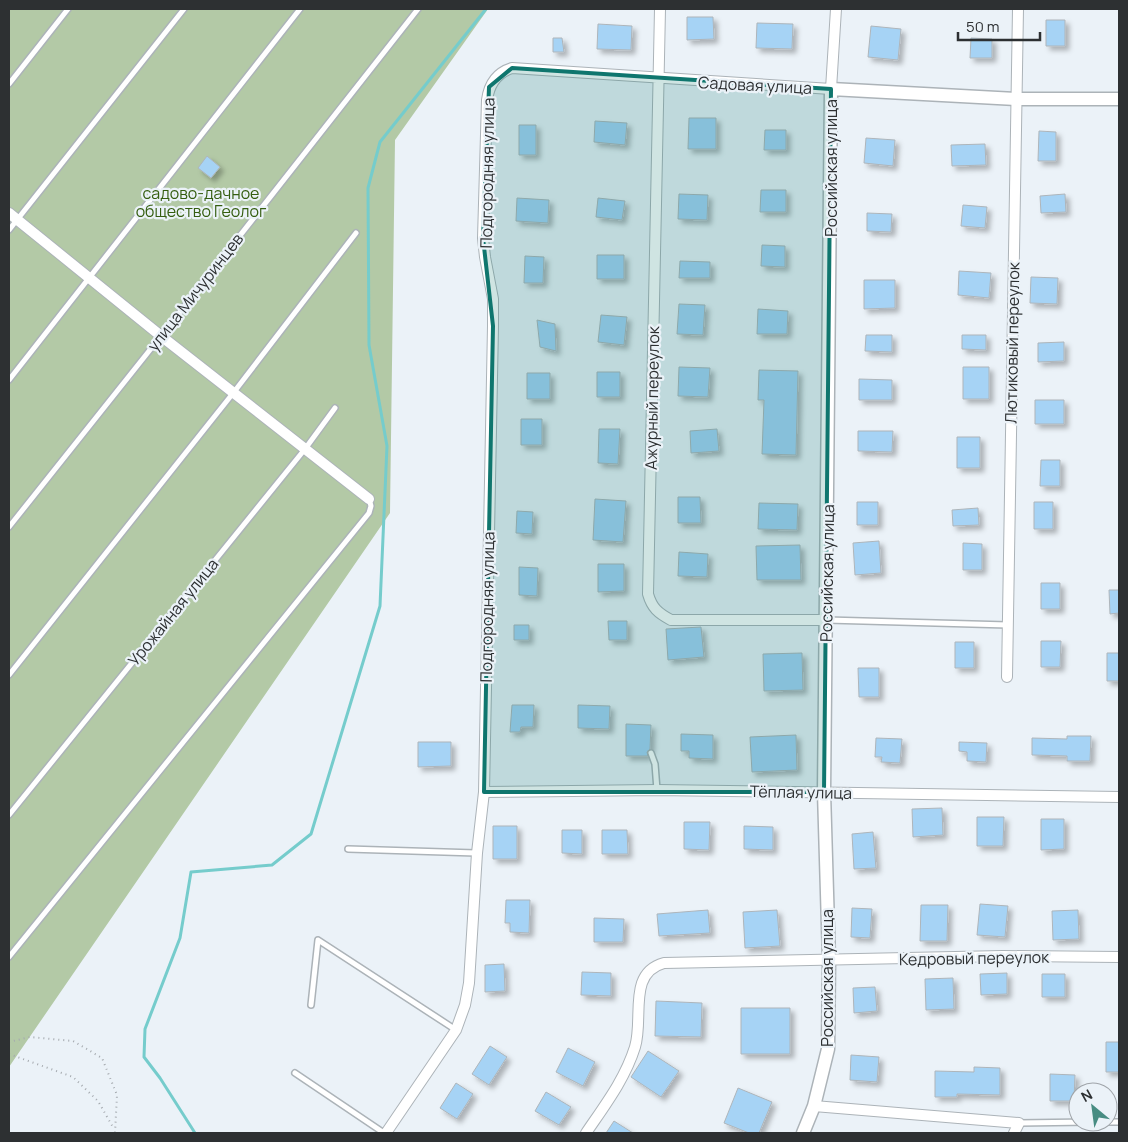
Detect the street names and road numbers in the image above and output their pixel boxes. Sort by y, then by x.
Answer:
street label: Садовая улица [697,71,813,99]
street label: Подгородняя улица [475,97,499,249]
street label: Российская улица [820,99,842,237]
street label: улица Мичуринцев [142,228,248,355]
street label: Лютиковый переулок [1000,261,1024,424]
street label: Ажурный переулок [640,325,664,470]
street label: Российская улица [815,504,839,642]
street label: Подгородняя улица [475,531,499,683]
street label: Урожайная улица [123,554,223,670]
street label: Тёплая улица [750,780,852,804]
street label: Российская улица [816,909,838,1047]
street label: Кедровый переулок [899,946,1050,970]

